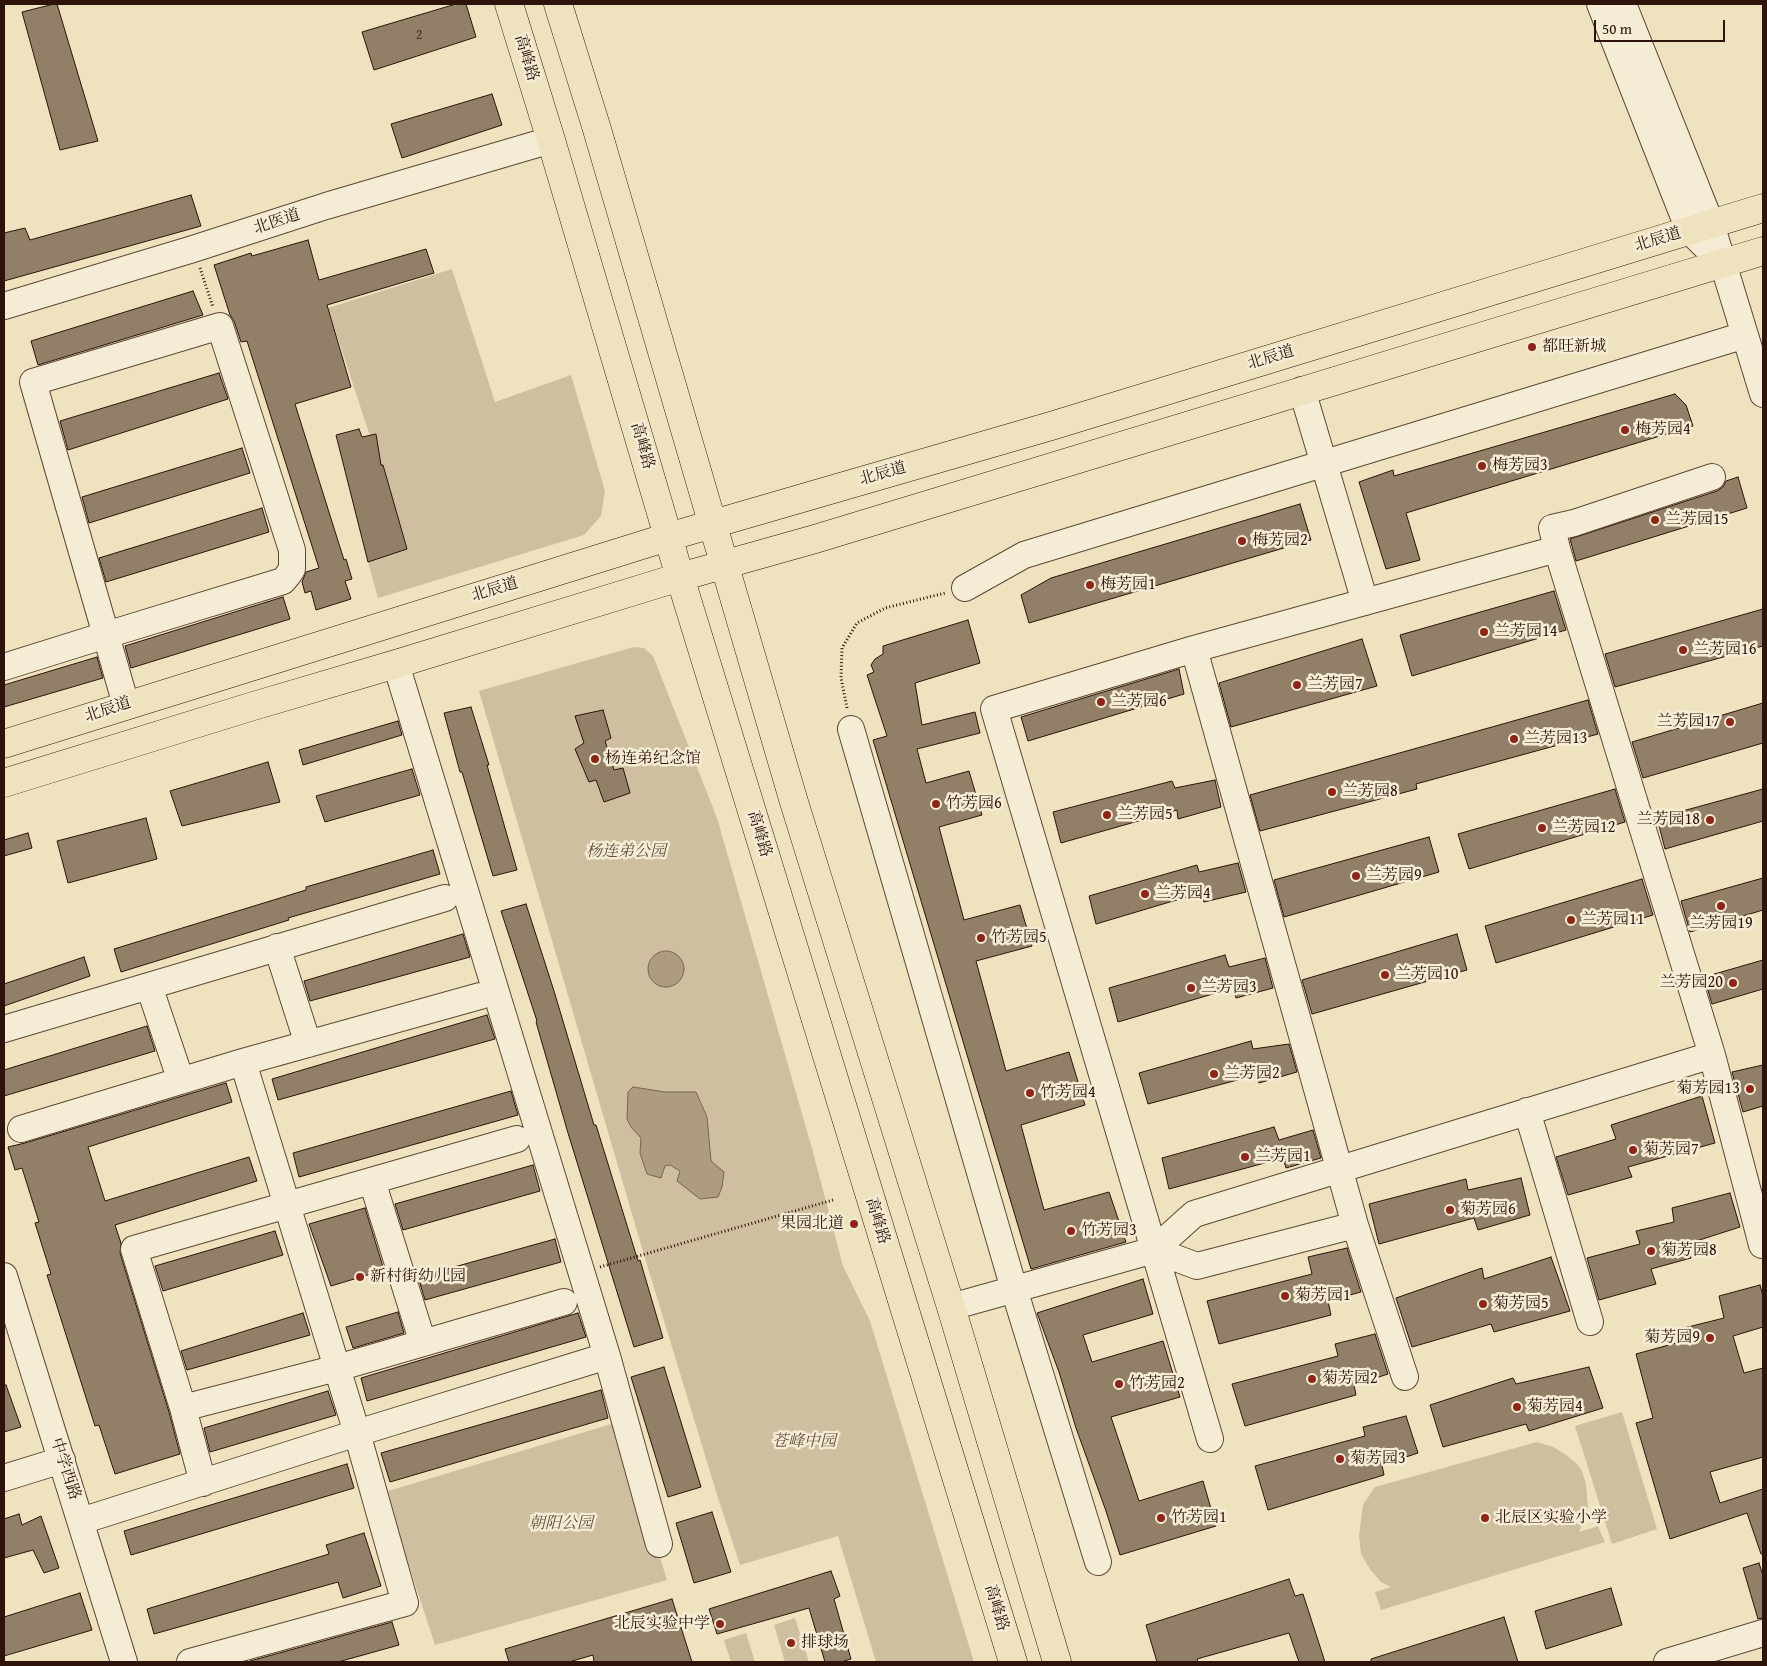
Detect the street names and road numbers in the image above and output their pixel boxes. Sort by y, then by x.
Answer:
street label: 高峰路 [510,32,542,84]
street label: 北医道 [251,205,303,239]
street label: 北辰道 [1632,224,1684,256]
street label: 北辰道 [1245,342,1297,374]
street label: 高峰路 [626,420,658,472]
street label: 北辰道 [857,458,909,490]
street label: 北辰道 [469,574,521,606]
street label: 北辰道 [82,693,134,727]
street label: 高峰路 [743,808,775,860]
street label: 高峰路 [861,1195,893,1247]
street label: 中学西路 [46,1436,84,1502]
street label: 高峰路 [980,1582,1012,1634]

